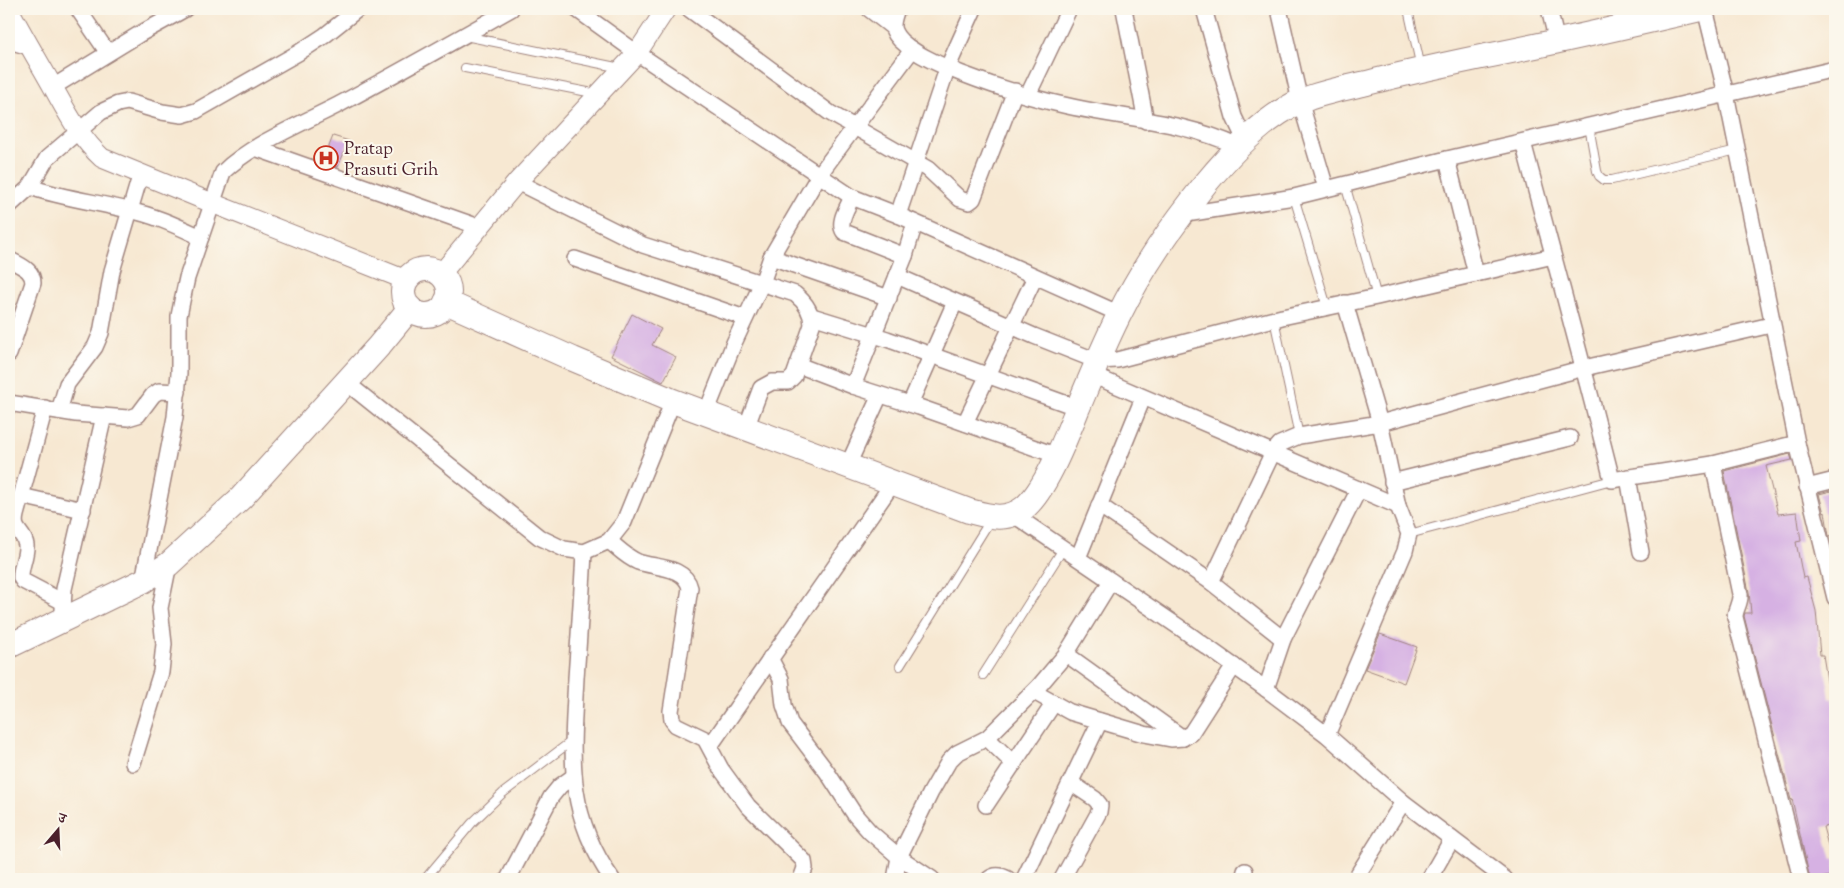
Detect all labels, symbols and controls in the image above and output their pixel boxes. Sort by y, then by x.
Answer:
place label: Pratap Prasuti Grih [344,137,439,184]
hospital icon: Pratap Prasuti Grih [313,145,339,171]
north arrow [32,806,82,856]
text: उ [54,809,69,830]

